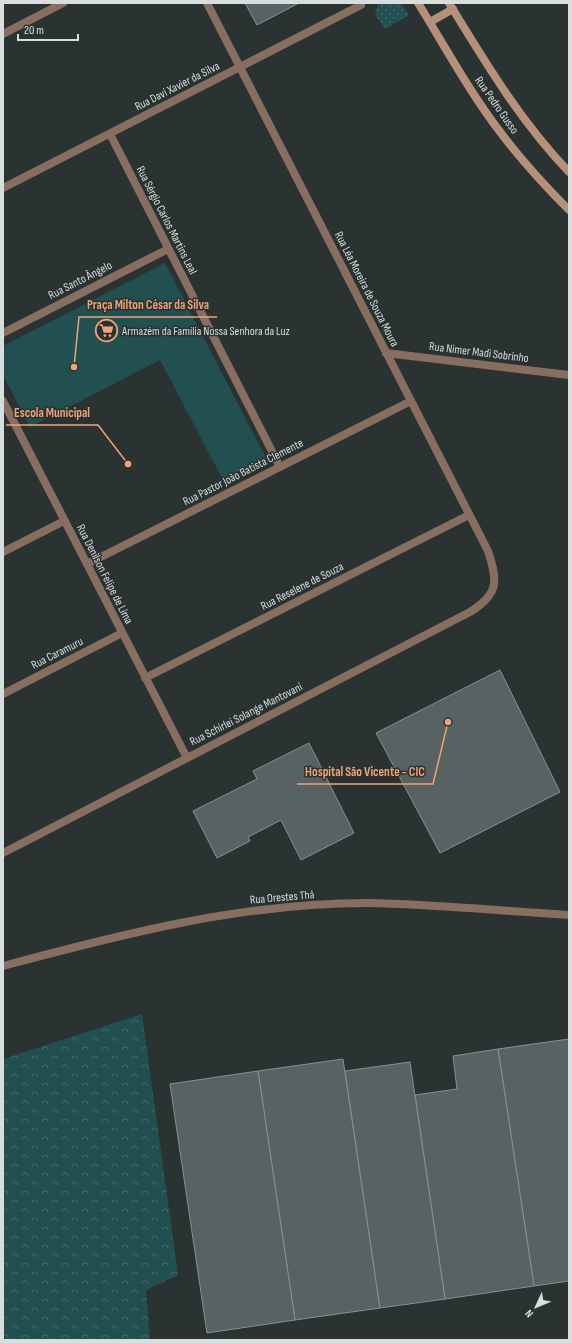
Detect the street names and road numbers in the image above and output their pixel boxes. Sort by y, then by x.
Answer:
street label: Rua Davi Xavier da Silva [132,58,222,114]
street label: Rua Pedro Gusso [471,74,522,137]
street label: Rua Sérgio Carlos Martins Leal [133,163,200,277]
street label: Rua Léa Moreira de Souza Moura [331,229,402,350]
street label: Rua Santo Ângelo [46,258,115,303]
street label: Rua Nimer Madi Sobrinho [428,339,530,366]
street label: Rua Pastor João Batista Clemente [181,435,306,509]
street label: Rua Denilson Felipe de Lima [73,522,136,627]
street label: Rua Reselene de Souza [258,559,347,614]
street label: Rua Caramuru [29,634,86,673]
street label: Rua Schirlei Solange Mantovani [187,680,305,749]
street label: Rua Orestes Thá [249,887,315,908]

